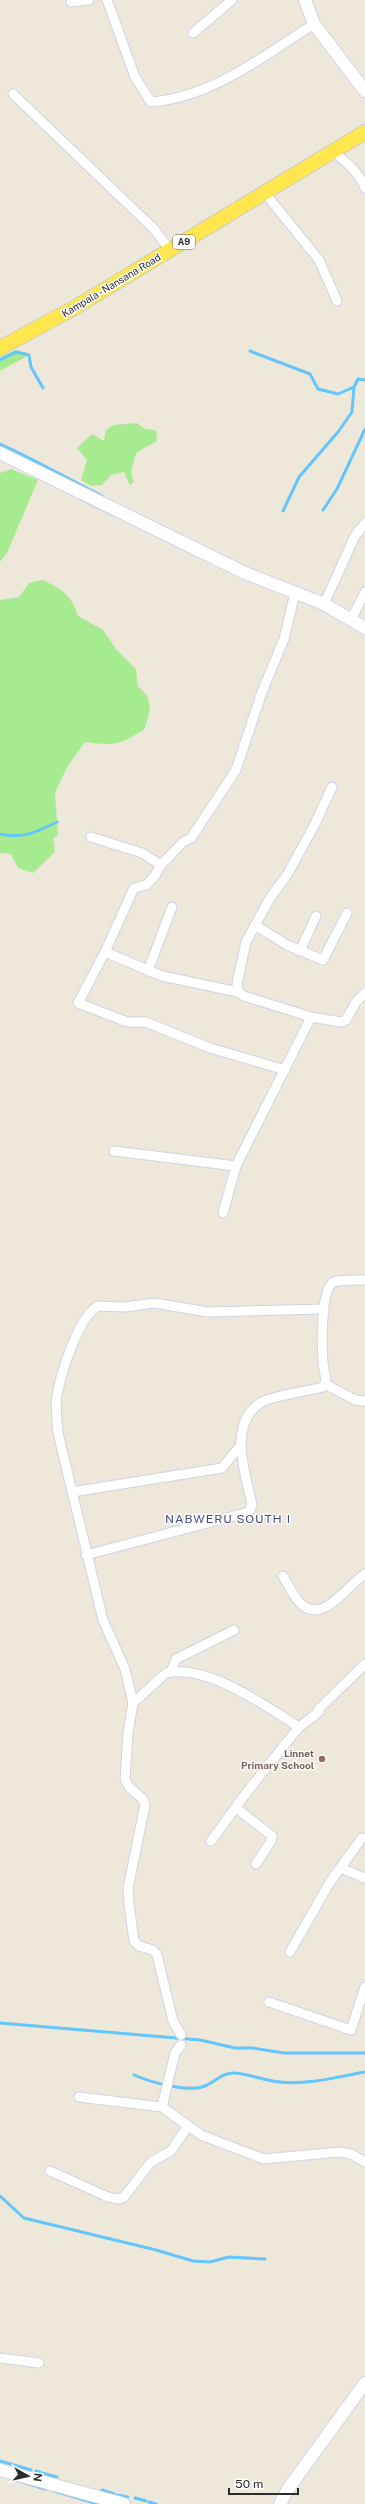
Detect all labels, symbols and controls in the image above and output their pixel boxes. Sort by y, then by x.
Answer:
road number: A9 [173,235,195,249]
street label: Kampala - Nansana Road [59,251,163,319]
district label: NABWERU SOUTH I [165,1512,291,1526]
place label: Linnet Primary School [241,1747,314,1771]
marker: Linnet Primary School [317,1754,327,1764]
north arrow [8,2456,48,2496]
scale bar [229,2470,298,2496]
text: N [31,2472,44,2482]
text: 50 m [235,2477,263,2491]

